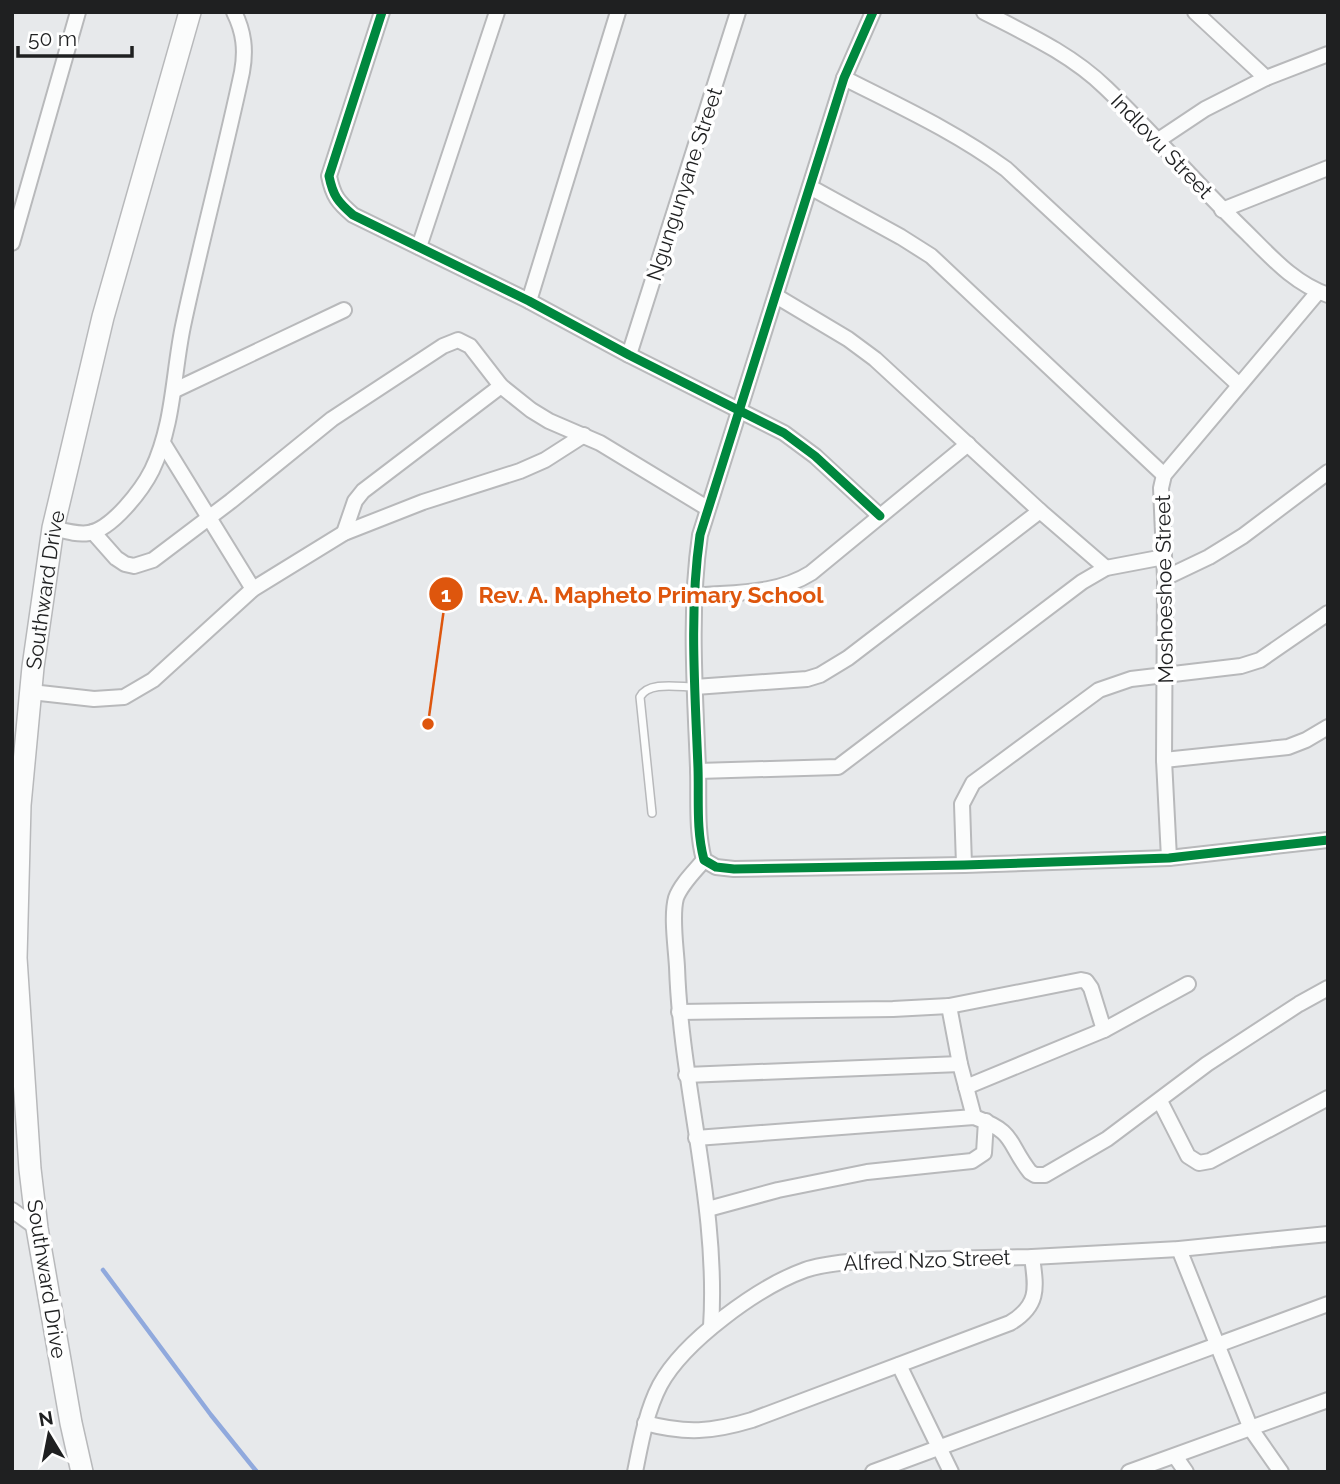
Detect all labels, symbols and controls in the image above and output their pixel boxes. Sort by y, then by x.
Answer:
scale bar [18,14,131,58]
text: 50 m [28,26,77,51]
street label: Ngungunyane Street [641,84,727,284]
street label: Indlovu Street [1106,89,1218,203]
street label: Moshoeshoe Street [1150,494,1178,684]
street label: Southward Drive [20,507,69,671]
callout: Rev. A. Mapheto Primary School [428,572,838,616]
text: Rev. A. Mapheto Primary School [478,581,824,608]
text: 1 [441,582,451,607]
street label: Southward Drive [22,1198,72,1360]
street label: Alfred Nzo Street [843,1245,1011,1275]
north arrow [14,1400,84,1470]
text: N [37,1406,55,1430]

